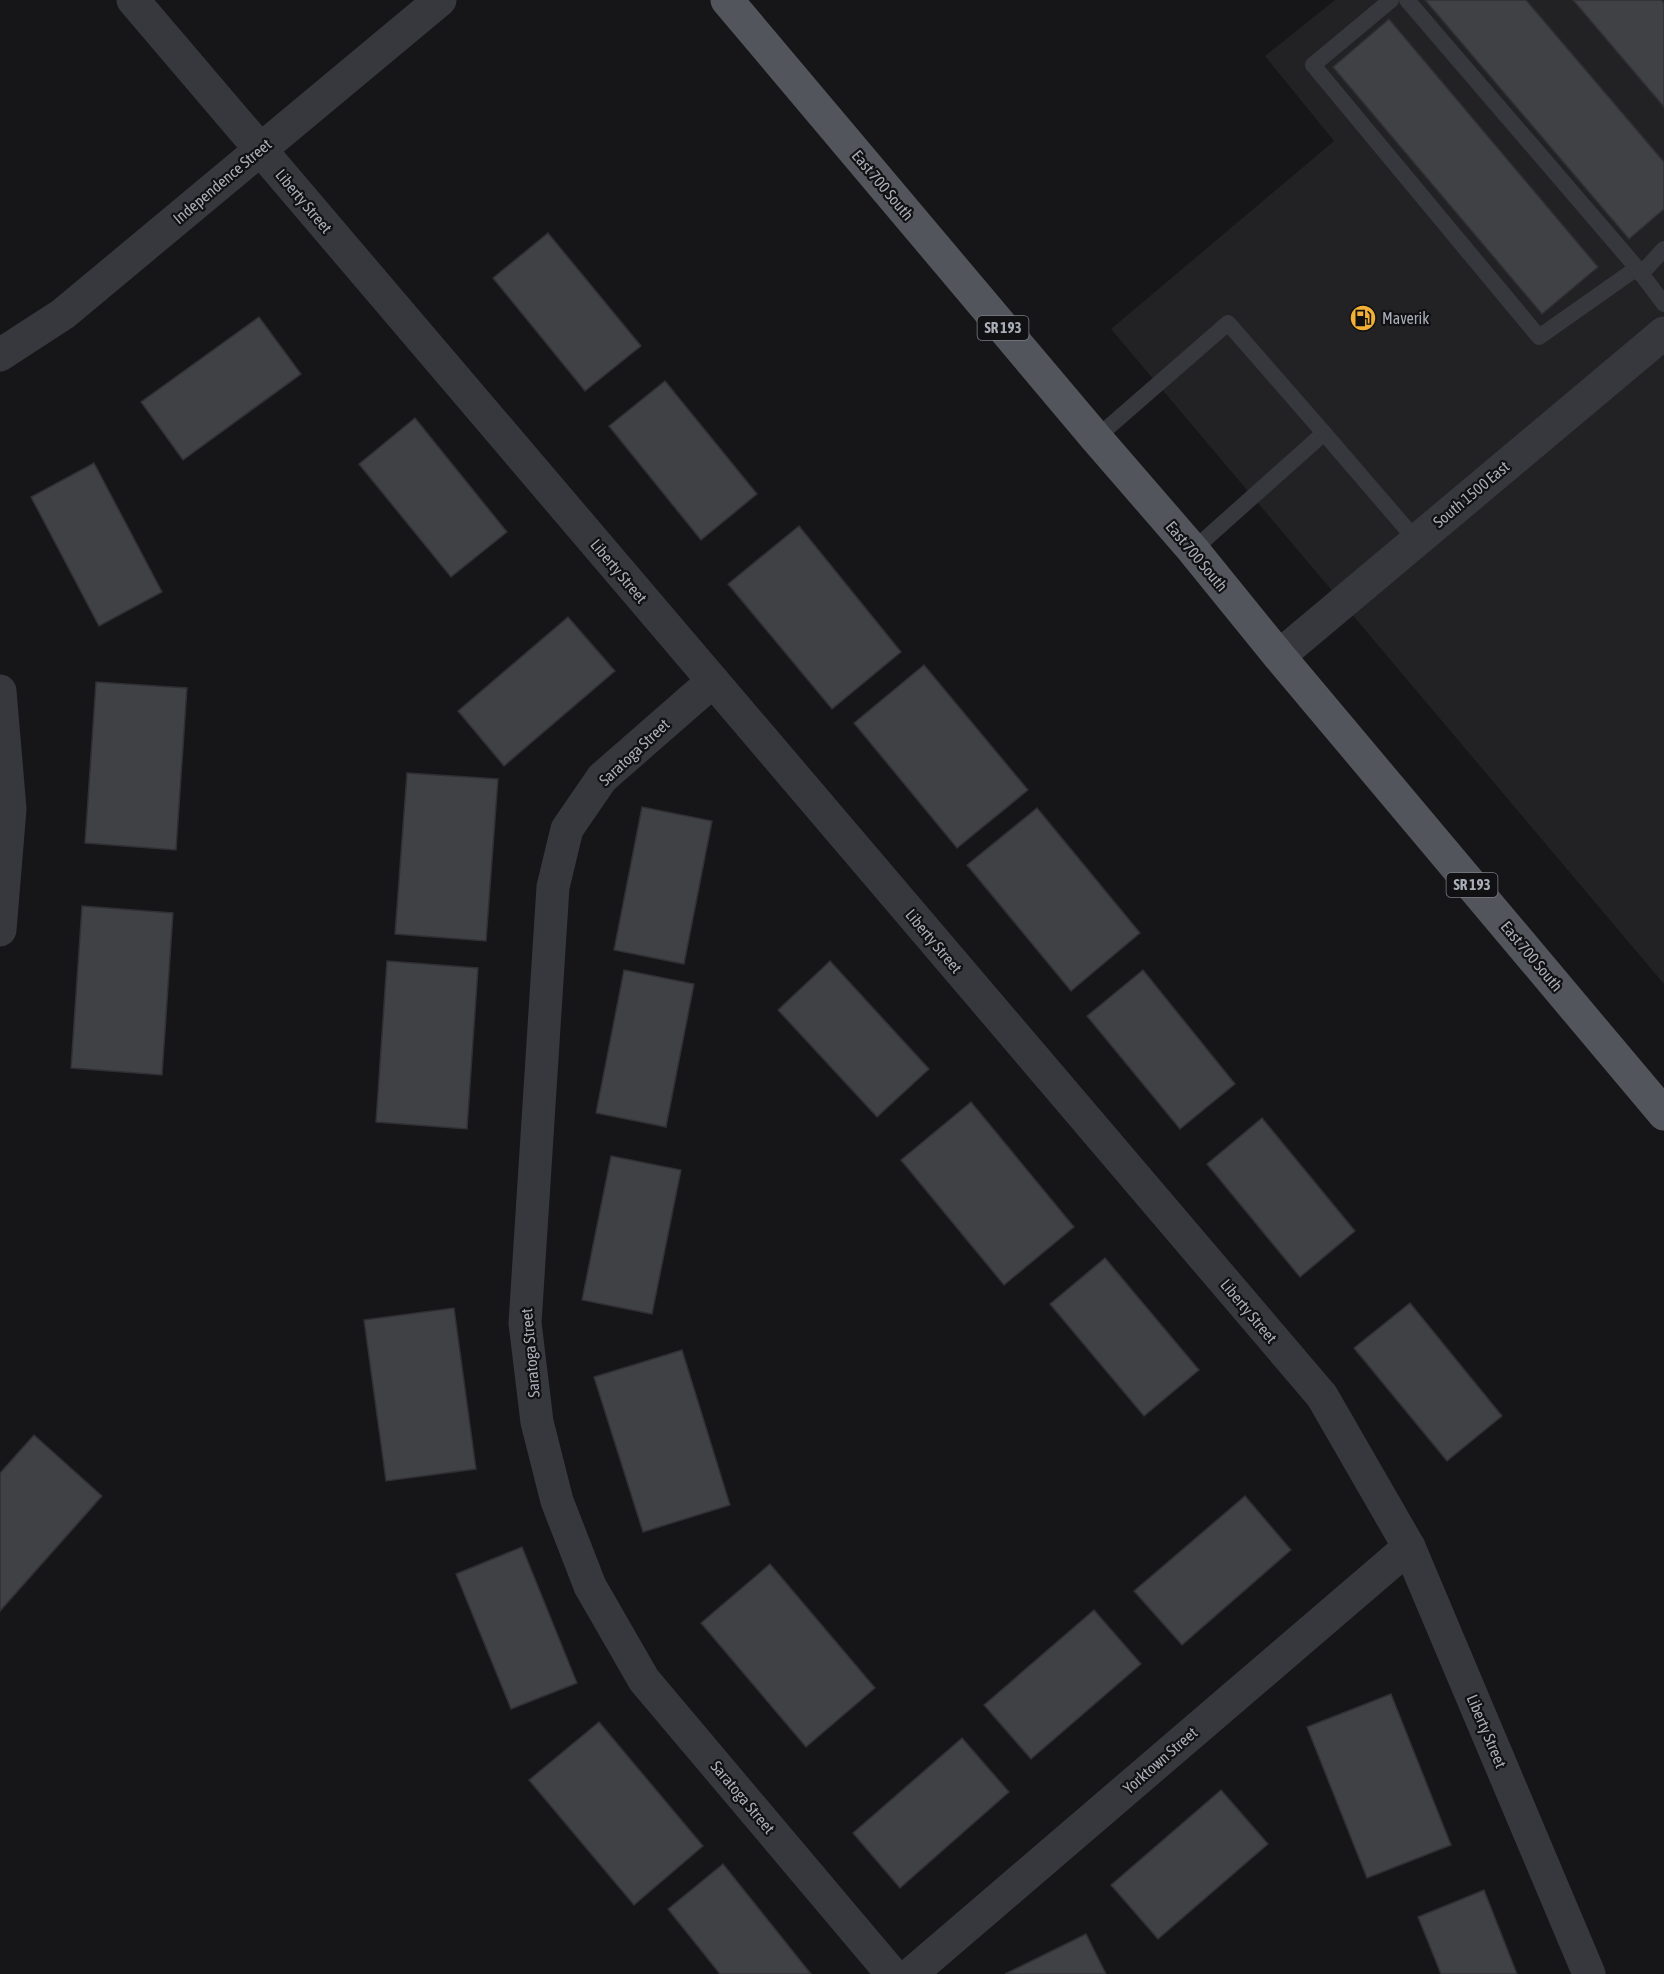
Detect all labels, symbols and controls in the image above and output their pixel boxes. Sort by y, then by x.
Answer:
street label: Independence Street [169,135,276,228]
street label: East 700 South [849,146,917,224]
street label: Liberty Street [271,165,336,238]
fuel station icon: Maverik [1348,303,1378,333]
place label: Maverik [1382,309,1429,327]
road number: SR 193 [978,316,1028,340]
street label: South 1500 East [1429,457,1513,531]
street label: East 700 South [1163,517,1231,595]
street label: Liberty Street [586,535,651,608]
street label: Saratoga Street [595,715,674,790]
road number: SR 193 [1446,873,1498,897]
street label: Liberty Street [901,905,966,978]
street label: East 700 South [1498,917,1566,995]
street label: Liberty Street [1216,1275,1281,1348]
street label: Saratoga Street [517,1307,544,1398]
street label: Liberty Street [1463,1692,1511,1771]
street label: Yorktown Street [1119,1723,1201,1797]
street label: Saratoga Street [707,1757,779,1838]

